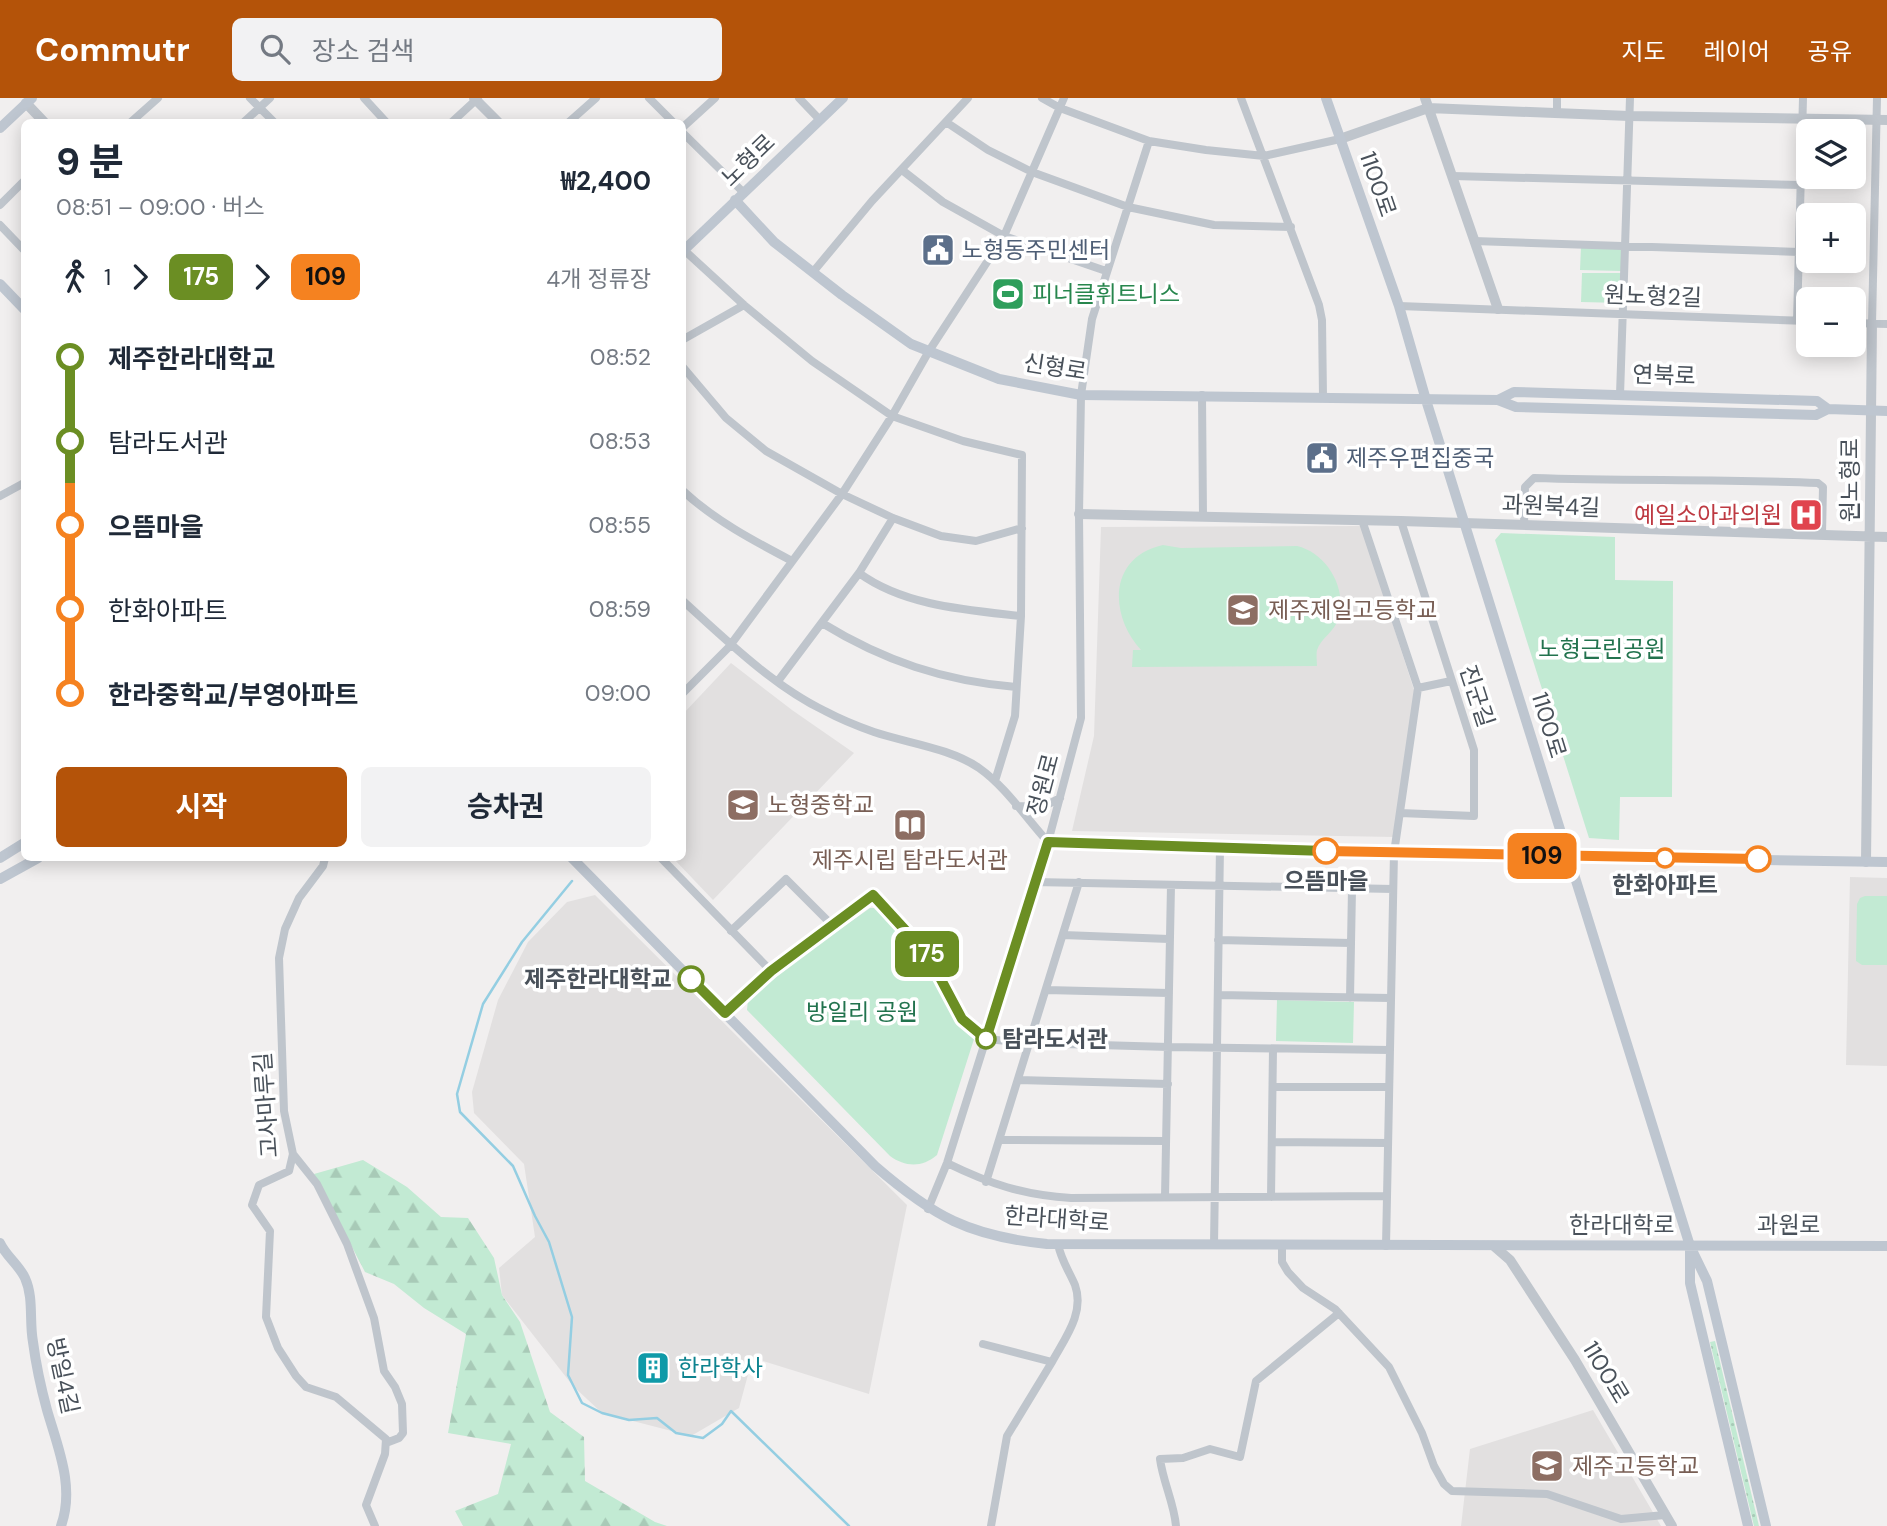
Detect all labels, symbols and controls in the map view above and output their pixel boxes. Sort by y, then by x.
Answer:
search box [232,18,722,81]
text: Commutr [35,28,190,71]
icon: search [256,30,294,68]
text: 장소 검색 [312,34,414,68]
text: 지도 [1621,36,1666,67]
text: 레이어 [1704,36,1770,67]
text: 공유 [1808,36,1852,67]
map controls [1796,119,1866,357]
button: layers [1796,119,1866,189]
street label: 노형로 [715,127,781,193]
text: 9 분 [56,137,124,187]
street label: 1100로 [1353,147,1403,221]
text: ₩2,400 [561,164,651,198]
text: 08:51 – 09:00 · 버스 [56,192,265,222]
button: + [1796,203,1866,273]
public building icon: 노형동주민센터 [919,231,957,269]
place label: 노형동주민센터 [962,235,1110,265]
icon: walk [56,258,94,296]
icon: forward [121,258,159,296]
icon: forward [243,258,281,296]
text: 175 [183,261,219,292]
text: 109 [305,261,346,292]
text: 1 [104,262,111,292]
text: 4개 정류장 [546,264,651,294]
sports icon: 피너클휘트니스 [989,275,1027,313]
place label: 피너클휘트니스 [1032,279,1180,309]
street label: 원노형2길 [1604,279,1702,313]
button: − [1796,287,1866,357]
text: 제주한라대학교 [108,342,275,376]
text: 08:52 [590,342,651,372]
street label: 신형로 [1021,347,1089,387]
street label: 연북로 [1632,359,1696,391]
text: 탐라도서관 [108,426,228,460]
text: 08:53 [589,426,651,456]
street label: 원노형로 [1835,438,1865,522]
public building icon: 제주우편집중국 [1303,439,1341,477]
place label: 제주우편집중국 [1346,443,1494,473]
street label: 과원북4길 [1501,489,1601,523]
hospital icon: 예일소아과의원 [1787,496,1825,534]
place label: 예일소아과의원 [1634,500,1782,530]
text: 으뜸마을 [108,510,204,544]
text: 08:55 [589,510,651,540]
school or university icon: 제주제일고등학교 [1224,591,1262,629]
text: 한화아파트 [108,594,228,628]
text: 08:59 [589,594,651,624]
place label: 제주제일고등학교 [1268,595,1437,625]
park label: 노형근린공원 [1539,634,1665,664]
street label: 진군길 [1453,661,1501,731]
text: 한라중학교/부영아파트 [108,678,358,712]
text: 09:00 [585,678,651,708]
street label: 1100로 [1525,689,1573,761]
street label: 정원로 [1020,750,1066,820]
button: 시작 [56,767,347,847]
button: 승차권 [361,767,651,847]
school or university icon: 노형중학교 [724,786,762,824]
place label: 노형중학교 [768,790,874,820]
library icon: 제주시립 탐라도서관 [891,806,929,844]
line badge: 109 [1502,833,1582,879]
marker: 으뜸마을 [1313,838,1339,864]
text: 109 [1522,840,1562,871]
place label: 제주시립 탐라도서관 [812,845,1008,875]
unlabelled marker [1745,846,1771,872]
marker: 한화아파트 [1655,848,1675,868]
place label: 으뜸마을 [1284,866,1368,896]
place label: 한화아파트 [1612,870,1718,900]
line badge: 175 [887,931,967,977]
text: 175 [909,938,945,969]
place label: 제주한라대학교 [524,964,672,994]
marker: 제주한라대학교 [678,966,704,992]
park label: 방일리 공원 [806,997,918,1027]
place label: 탐라도서관 [1002,1024,1108,1054]
marker: 탐라도서관 [976,1029,996,1049]
street label: 고사마루길 [247,1051,285,1159]
street label: 한라대학로 [1003,1200,1111,1238]
street label: 한라대학로 [1569,1210,1675,1240]
street label: 과원로 [1757,1210,1821,1240]
street label: 방일4길 [40,1335,86,1417]
street label: 1100로 [1576,1336,1636,1408]
building icon: 한라학사 [634,1349,672,1387]
place label: 한라학사 [678,1353,763,1383]
school or university icon: 제주고등학교 [1528,1447,1566,1485]
place label: 제주고등학교 [1572,1451,1699,1481]

